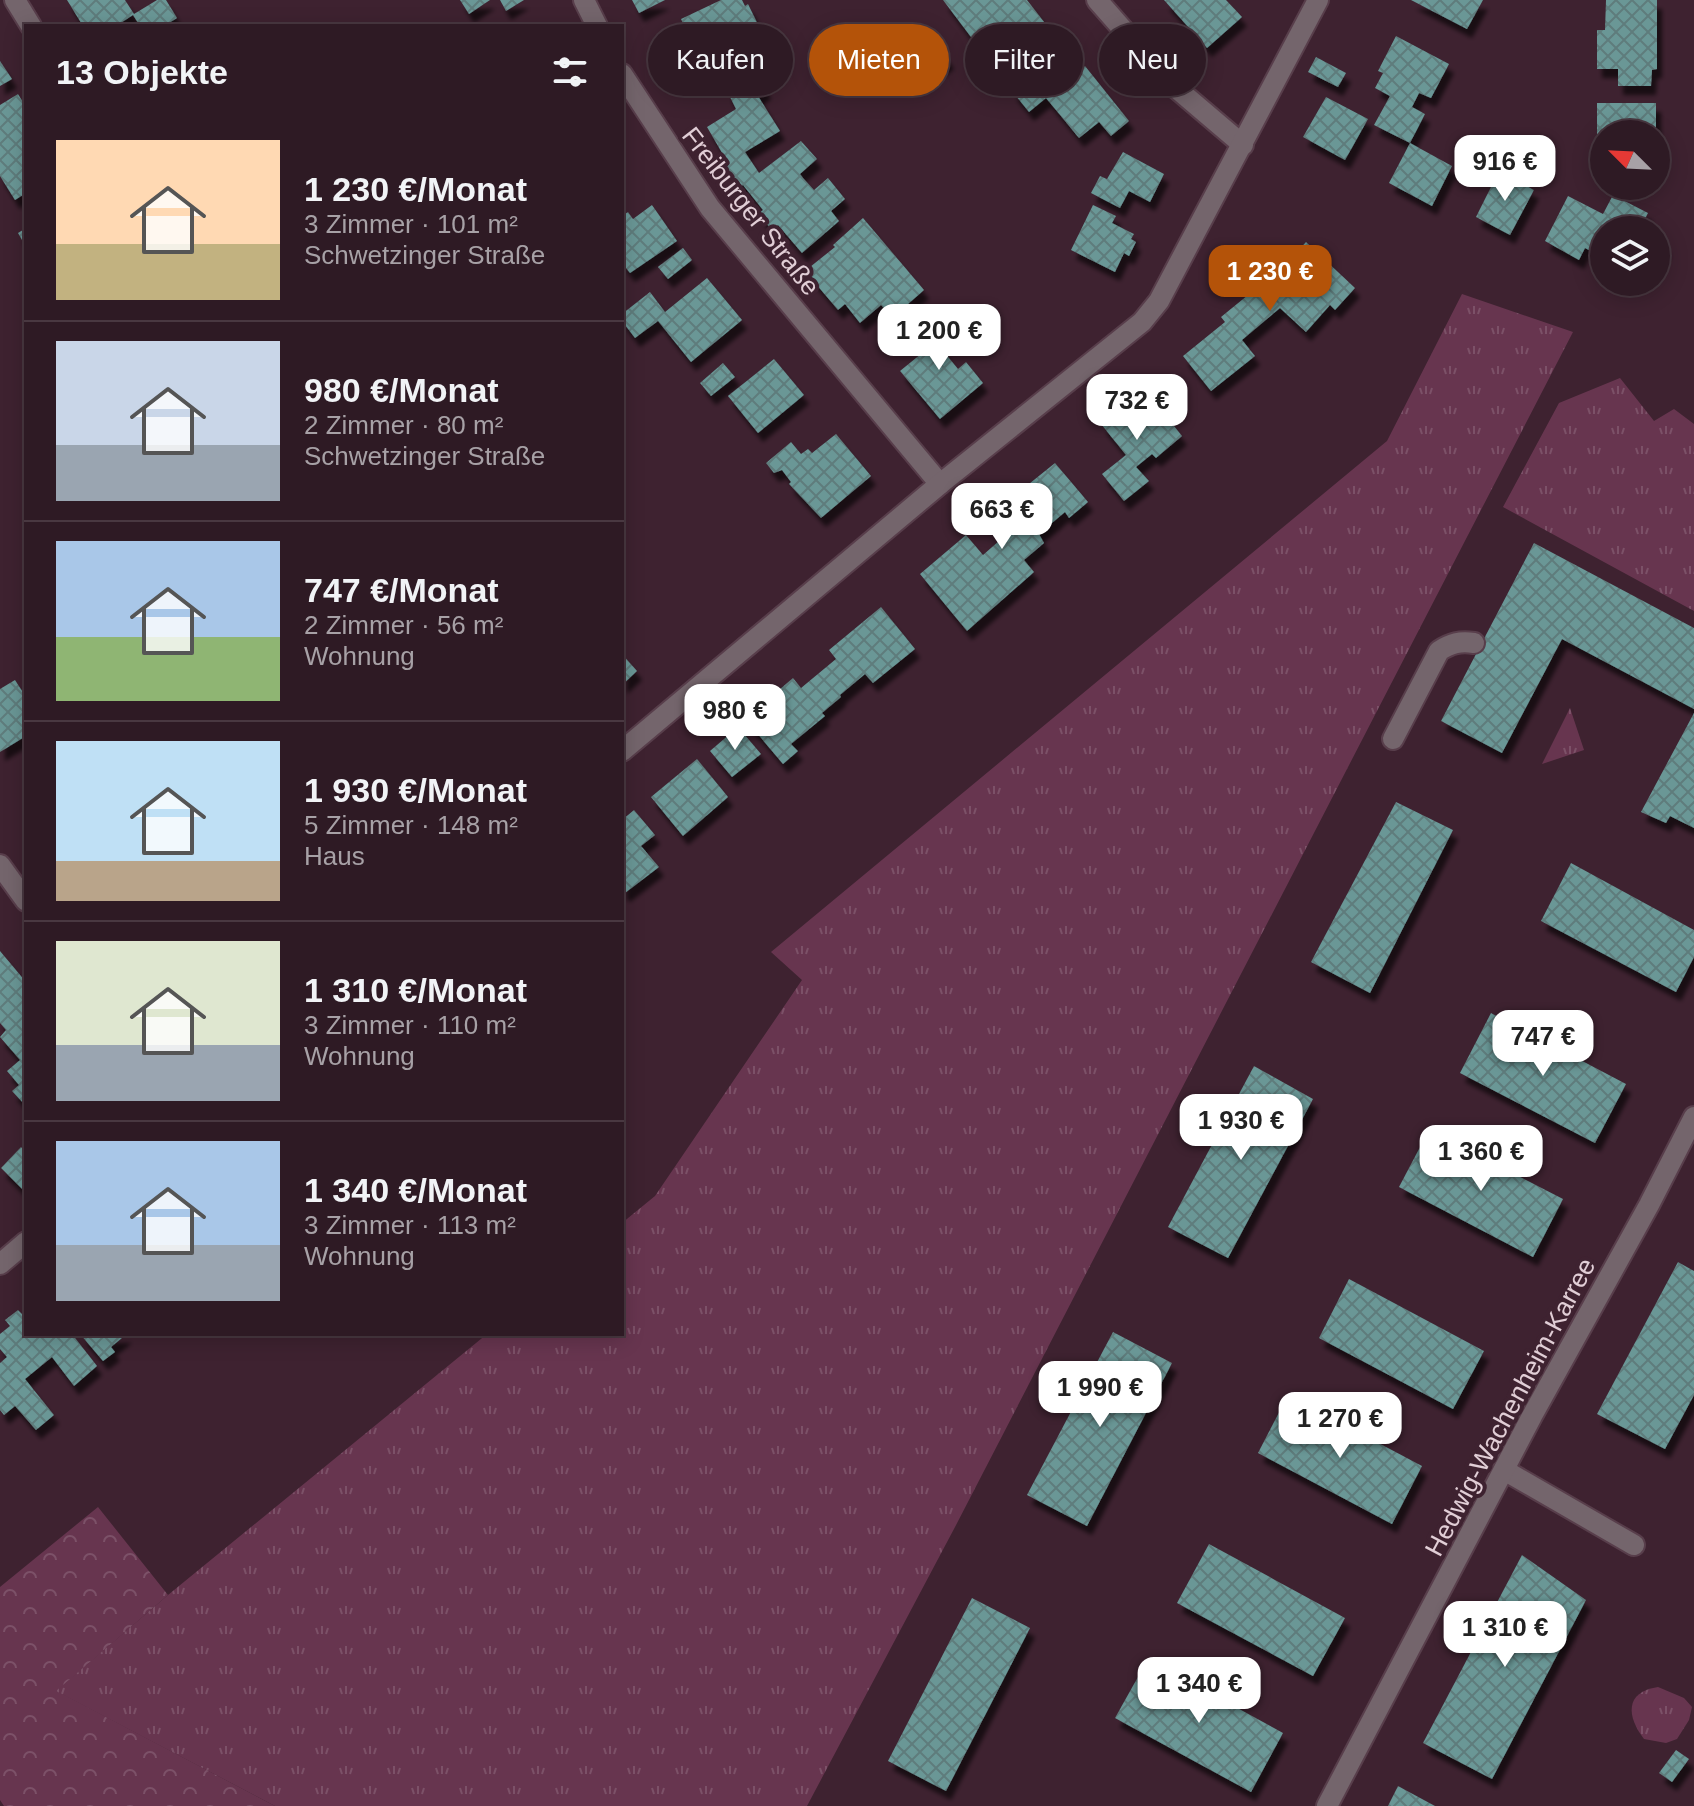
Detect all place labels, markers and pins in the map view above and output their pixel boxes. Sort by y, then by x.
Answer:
pin: 916 € [1449,135,1561,203]
pin: 1 230 € [1196,245,1344,313]
pin: 1 200 € [865,304,1013,372]
pin: 732 € [1081,374,1193,442]
pin: 663 € [946,483,1058,551]
pin: 980 € [679,684,791,752]
pin: 747 € [1487,1010,1599,1078]
pin: 1 930 € [1167,1094,1315,1162]
pin: 1 360 € [1407,1125,1555,1193]
pin: 1 990 € [1026,1361,1174,1429]
pin: 1 270 € [1266,1392,1414,1460]
pin: 1 310 € [1431,1601,1579,1669]
pin: 1 340 € [1125,1657,1273,1725]

